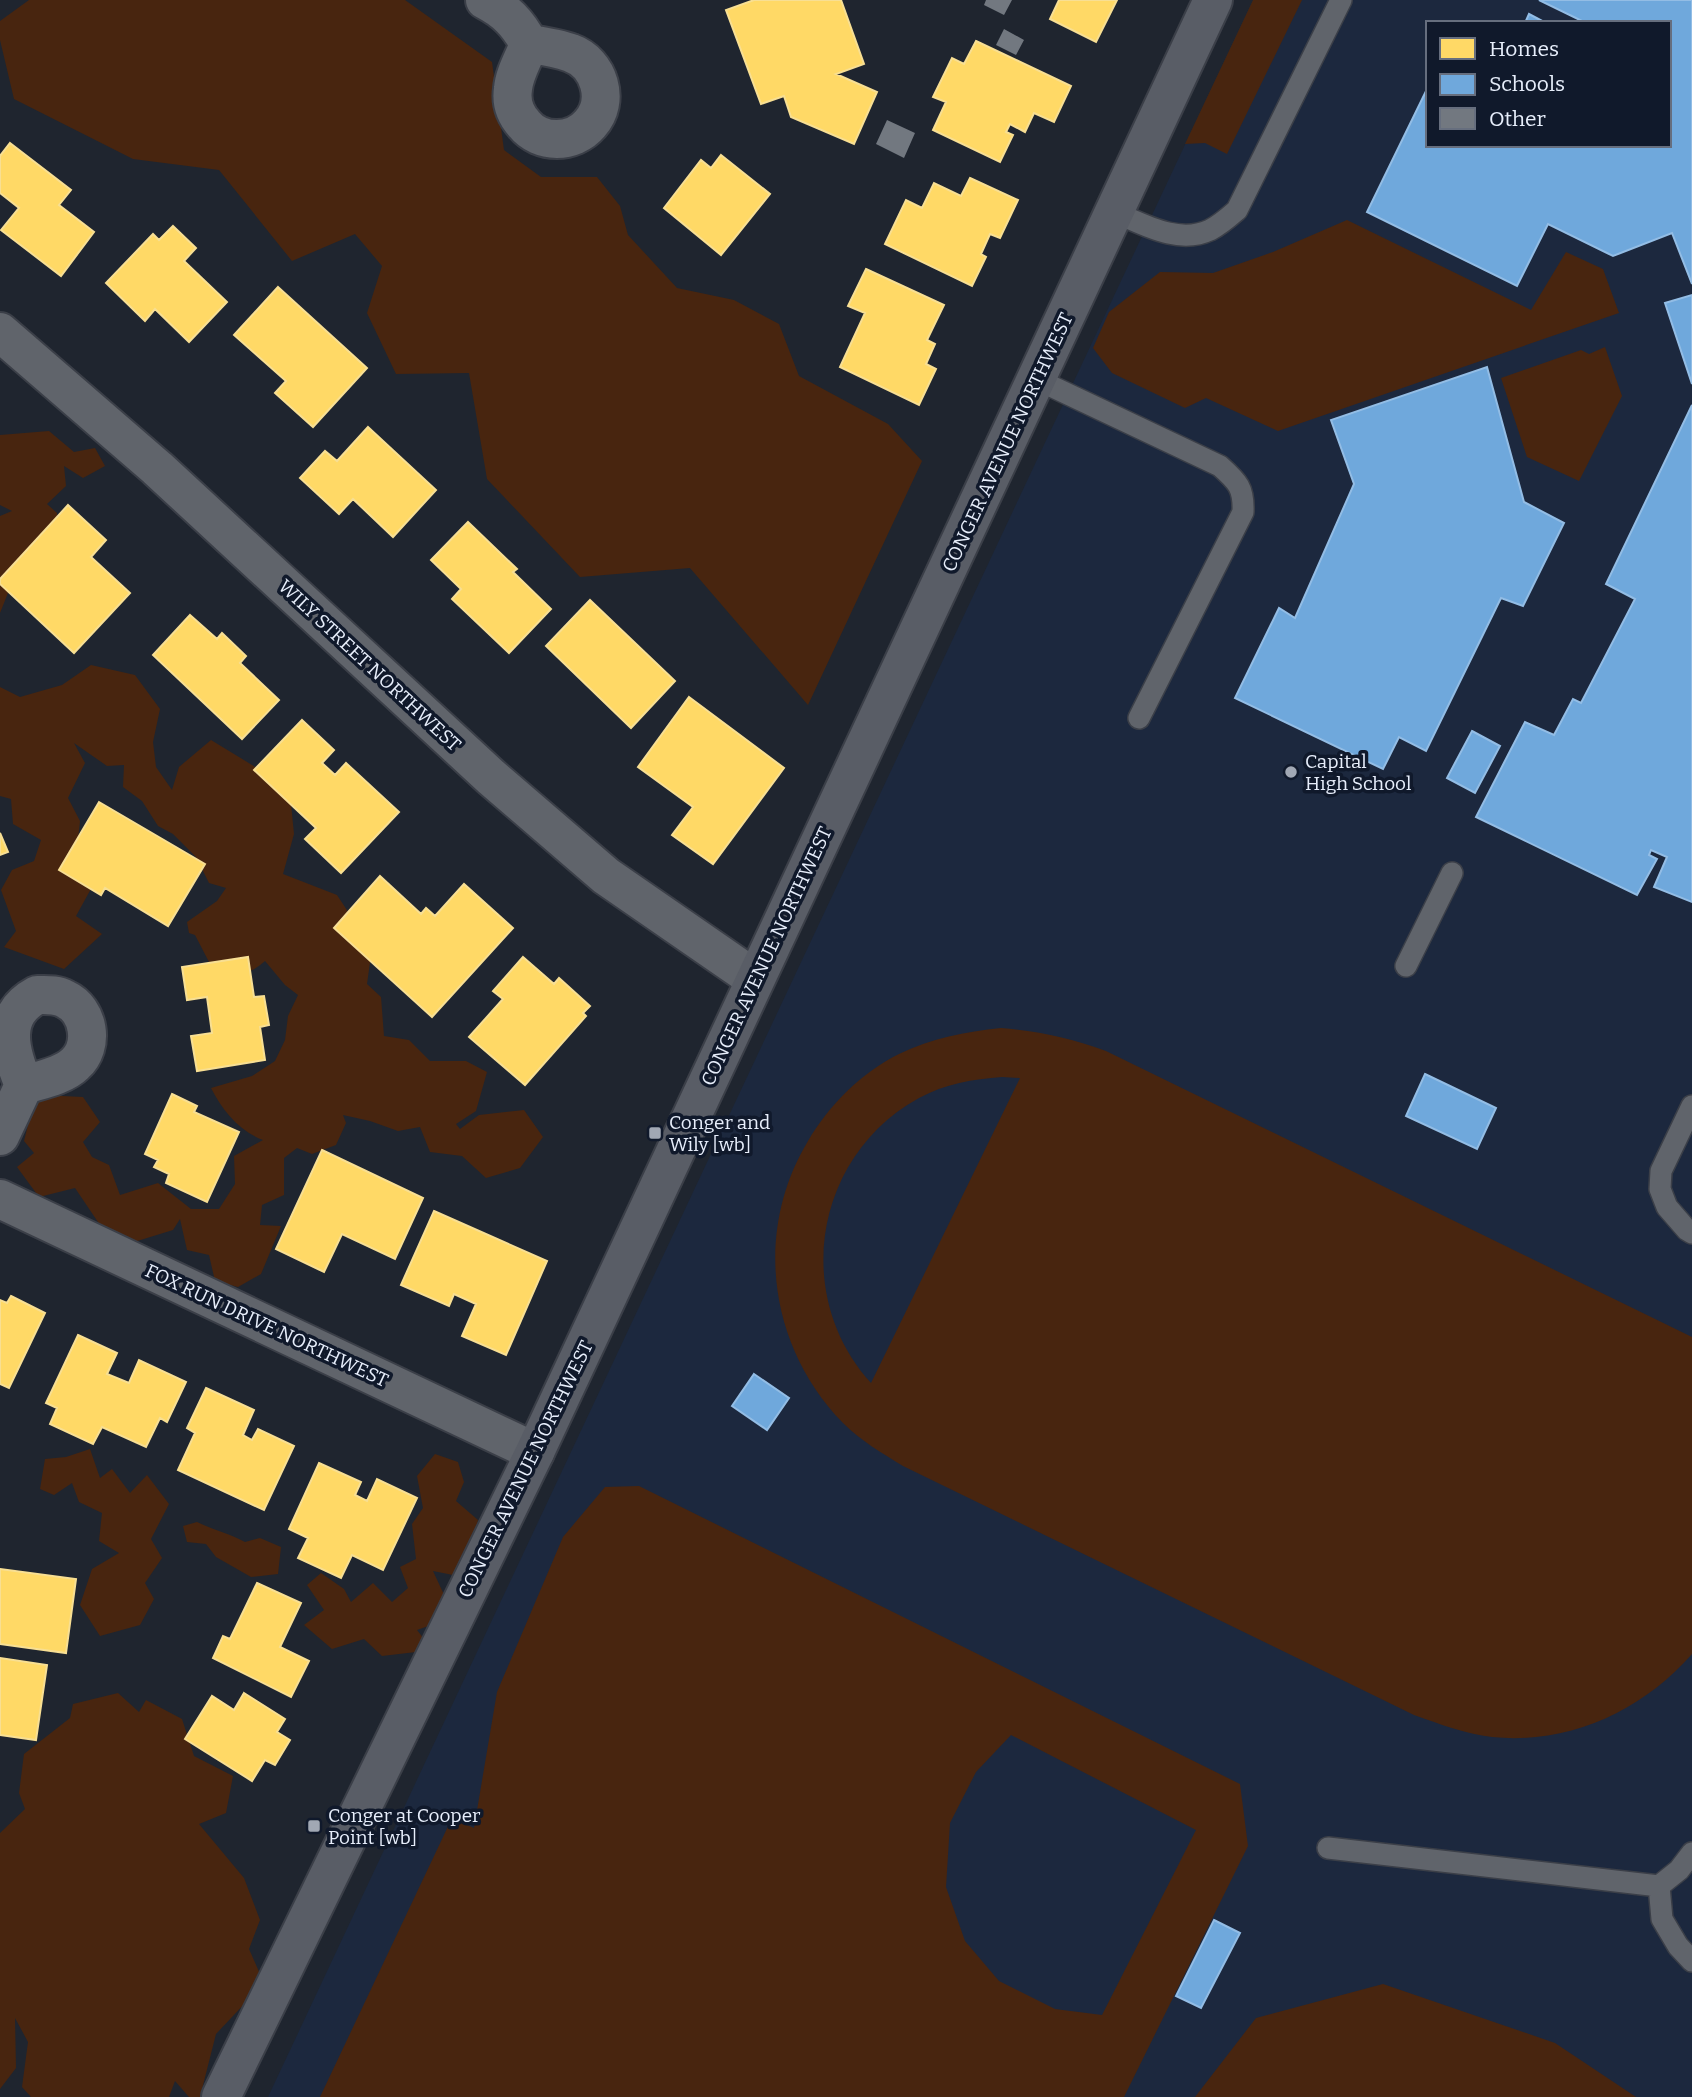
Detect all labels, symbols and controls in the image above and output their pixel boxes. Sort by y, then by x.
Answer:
legend [1426,21,1671,147]
text: Homes [1489,36,1559,62]
text: Schools [1489,71,1565,97]
text: Other [1489,106,1546,132]
street label: CONGER AVENUE NORTHWEST [937,309,1078,575]
street label: WILY STREET NORTHWEST [274,575,466,756]
place label: Capital High School [1305,750,1411,795]
marker: Capital High School [1283,764,1299,780]
street label: CONGER AVENUE NORTHWEST [696,823,837,1089]
place label: Conger and Wily [wb] [669,1111,770,1156]
marker: Conger and Wily [wb] [647,1125,663,1141]
street label: FOX RUN DRIVE NORTHWEST [142,1259,392,1392]
street label: CONGER AVENUE NORTHWEST [453,1337,598,1602]
place label: Conger at Cooper Point [wb] [328,1804,481,1849]
marker: Conger at Cooper Point [wb] [306,1818,322,1834]

